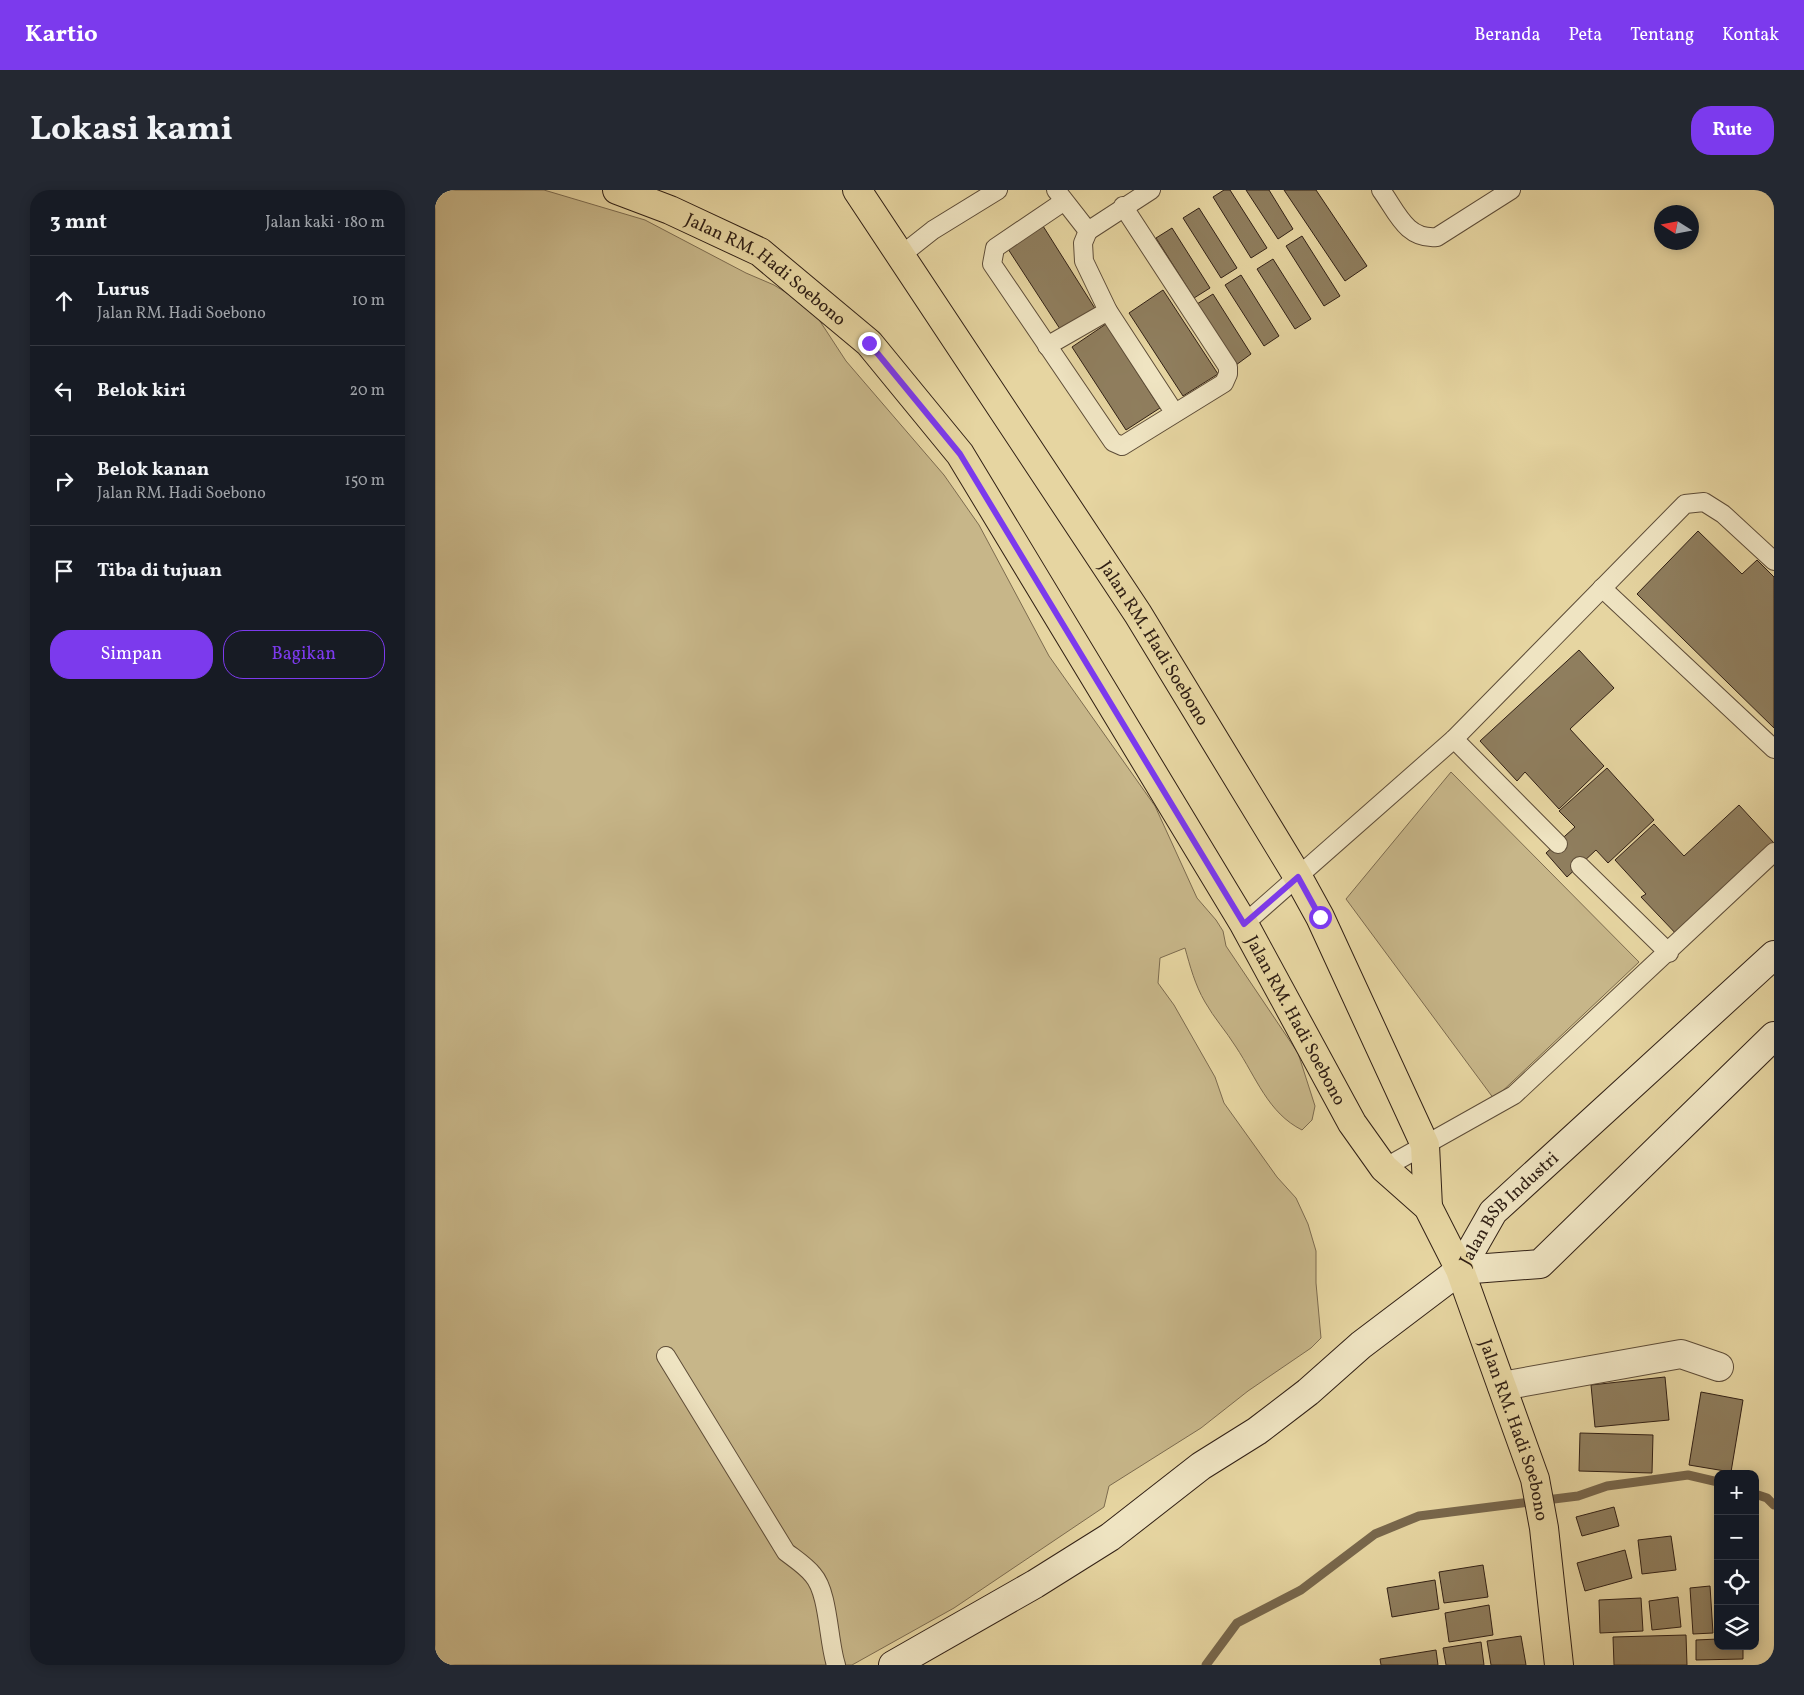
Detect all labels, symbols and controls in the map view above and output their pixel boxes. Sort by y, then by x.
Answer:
text: Kartio [25,18,98,52]
text: Beranda [1474,23,1540,48]
text: Peta [1568,23,1602,48]
text: Tentang [1630,23,1694,48]
text: Kontak [1722,23,1779,48]
text: Lokasi kami [30,106,233,154]
button: Rute [1691,106,1774,155]
north arrow [1654,205,1699,250]
text: 3 mnt [50,208,107,237]
street label: Jalan RM. Hadi Soebono [681,208,851,333]
text: Jalan kaki · 180 m [265,212,385,234]
text: Lurus [97,277,149,303]
icon: ahead [50,287,78,315]
text: 10 m [352,290,385,312]
text: Jalan RM. Hadi Soebono [97,303,266,325]
route end [858,332,881,355]
icon: left [50,377,78,405]
text: Belok kiri [97,378,186,404]
text: 20 m [350,380,385,402]
text: Belok kanan [97,457,209,483]
icon: right [50,467,78,495]
text: 150 m [344,470,385,492]
text: Jalan RM. Hadi Soebono [97,483,266,505]
street label: Jalan RM. Hadi Soebono [1092,556,1214,731]
icon: arrive [50,557,78,585]
text: Tiba di tujuan [97,558,222,584]
button: Simpan [50,630,213,679]
button: Bagikan [223,630,385,679]
route start [1309,906,1332,929]
street label: Jalan RM. Hadi Soebono [1239,931,1351,1110]
street label: Jalan BSB Industri [1454,1147,1565,1271]
street label: Jalan RM. Hadi Soebono [1472,1336,1553,1523]
map controls [1714,1470,1759,1650]
button: + [1714,1470,1759,1515]
button: − [1714,1515,1759,1560]
button: locate [1714,1560,1759,1605]
button: layers [1714,1605,1759,1650]

